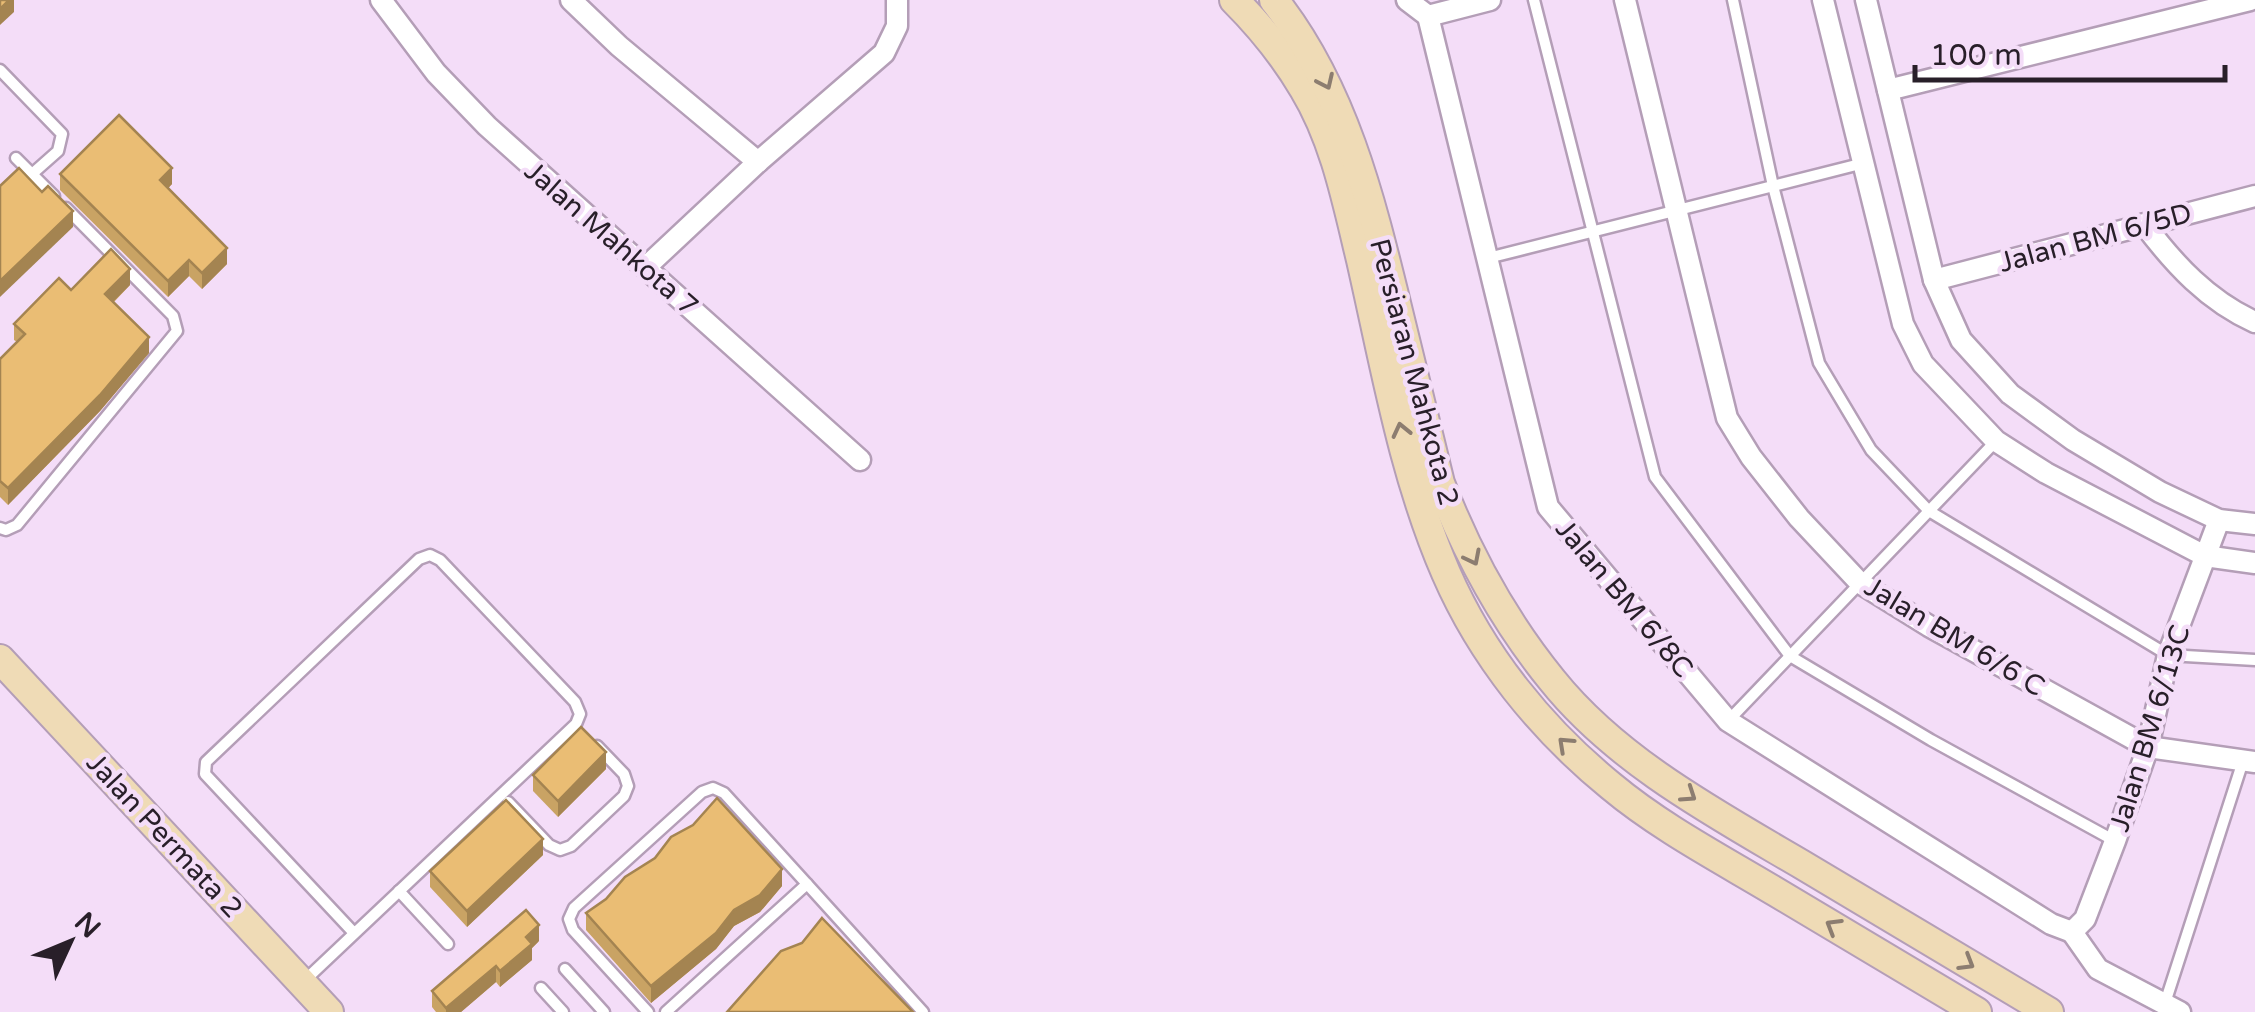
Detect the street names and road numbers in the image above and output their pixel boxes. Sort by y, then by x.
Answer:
street label: Jalan Mahkota 7 [518,154,705,323]
street label: Jalan BM 6/5D [1995,196,2195,280]
street label: Persiaran Mahkota 2 [1362,235,1466,509]
street label: Jalan BM 6/8C [1548,513,1700,685]
street label: Jalan BM 6/6 C [1858,570,2051,704]
street label: Jalan BM 6/13C [2102,621,2198,836]
street label: Jalan Permata 2 [79,746,249,925]

